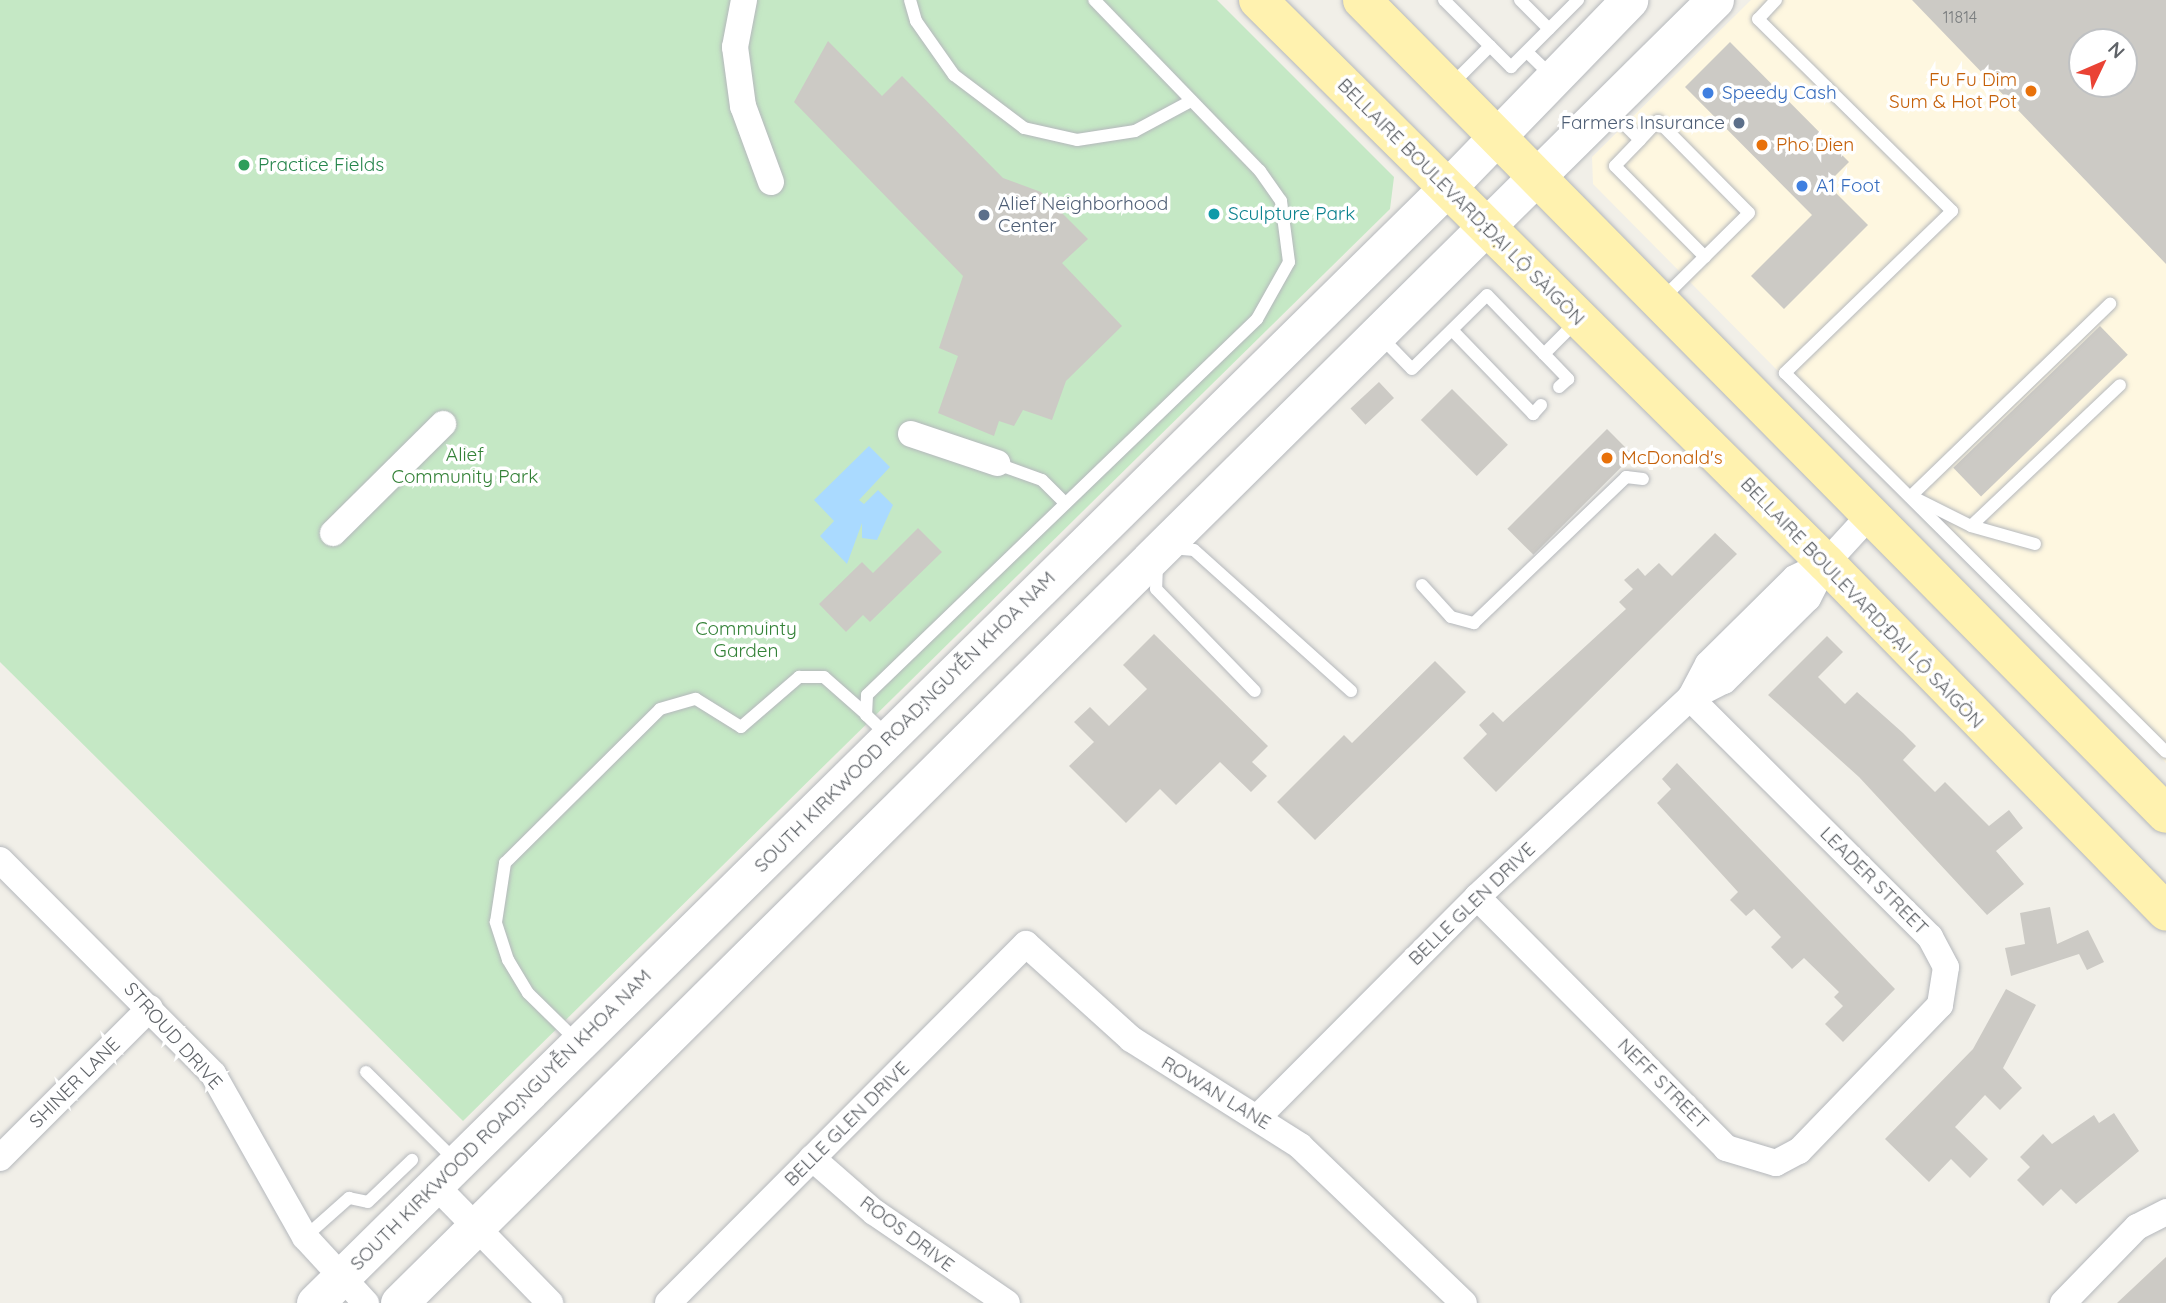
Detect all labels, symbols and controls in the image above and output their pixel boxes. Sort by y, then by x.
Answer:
house number: 11814 [1943,7,1977,27]
north arrow [2068,28,2138,98]
text: N [2103,36,2130,63]
place label: Fu Fu Dim Sum & Hot Pot [1889,69,2017,113]
street label: BELLAIRE BOULEVARD;ĐẠI LỘ SÀIGÒN [1333,74,1589,330]
place label: Speedy Cash [1722,82,1837,104]
marker: Fu Fu Dim Sum & Hot Pot [2023,83,2039,99]
marker: Speedy Cash [1700,85,1716,101]
place label: Farmers Insurance [1561,112,1725,134]
marker: Farmers Insurance [1731,115,1747,131]
place label: Pho Dien [1776,134,1854,156]
marker: Pho Dien [1754,137,1770,153]
place label: Practice Fields [258,154,384,176]
marker: Practice Fields [236,157,252,173]
place label: A1 Foot [1816,175,1880,197]
marker: A1 Foot [1794,178,1810,194]
place label: Alief Neighborhood Center [998,193,1168,237]
place label: Sculpture Park [1228,203,1356,225]
marker: Sculpture Park [1206,206,1222,222]
marker: Alief Neighborhood Center [976,207,992,223]
park label: Alief Community Park [391,444,539,488]
place label: McDonald's [1621,447,1723,469]
marker: McDonald's [1599,450,1615,466]
street label: BELLAIRE BOULEVARD;ĐẠI LỘ SÀIGÒN [1736,473,1988,733]
street label: SOUTH KIRKWOOD ROAD;NGUYỄN KHOA NAM [750,567,1060,877]
park label: Commuinty Garden [695,618,797,662]
street label: LEADER STREET [1815,822,1933,940]
street label: BELLE GLEN DRIVE [1404,838,1540,970]
street label: SOUTH KIRKWOOD ROAD;NGUYỄN KHOA NAM [346,965,656,1275]
street label: STROUD DRIVE [119,978,227,1094]
street label: SHINER LANE [25,1033,125,1133]
street label: NEFF STREET [1613,1034,1713,1134]
street label: ROWAN LANE [1157,1051,1275,1135]
street label: BELLE GLEN DRIVE [780,1057,914,1191]
street label: ROOS DRIVE [855,1191,959,1277]

